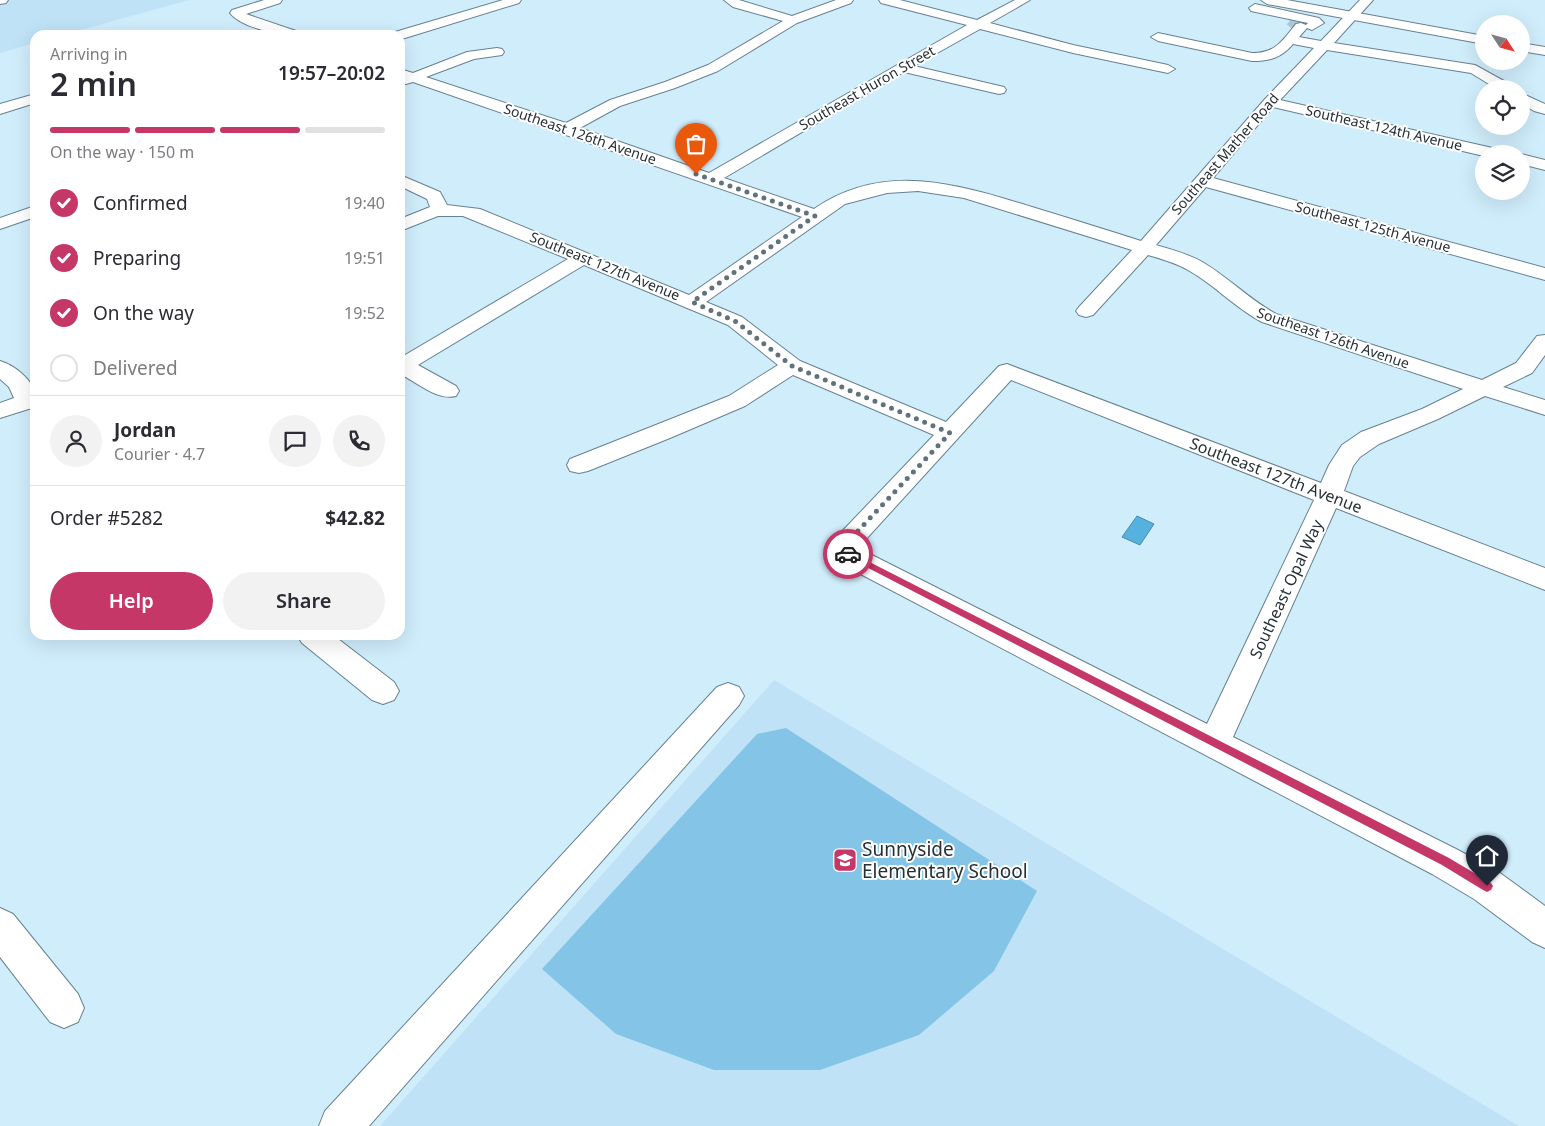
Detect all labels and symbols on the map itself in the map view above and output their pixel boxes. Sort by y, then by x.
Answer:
north arrow [1475,15,1530,70]
street label: Southeast Huron Street [795,41,938,134]
street label: Southeast Mather Road [1167,89,1283,218]
street label: Southeast 126th Avenue [501,98,659,169]
street label: Southeast 124th Avenue [1304,100,1464,155]
pin [675,123,717,174]
street label: Southeast 125th Avenue [1293,197,1453,256]
street label: Southeast 127th Avenue [527,227,683,304]
street label: Southeast 126th Avenue [1254,302,1412,373]
street label: Southeast 127th Avenue [1187,432,1365,518]
street label: Southeast Opal Way [1244,515,1328,662]
courier [823,529,873,579]
pin [1466,835,1508,886]
place label: Sunnyside Elementary School [862,836,1028,884]
school or university icon: Sunnyside Elementary School [832,847,858,873]

